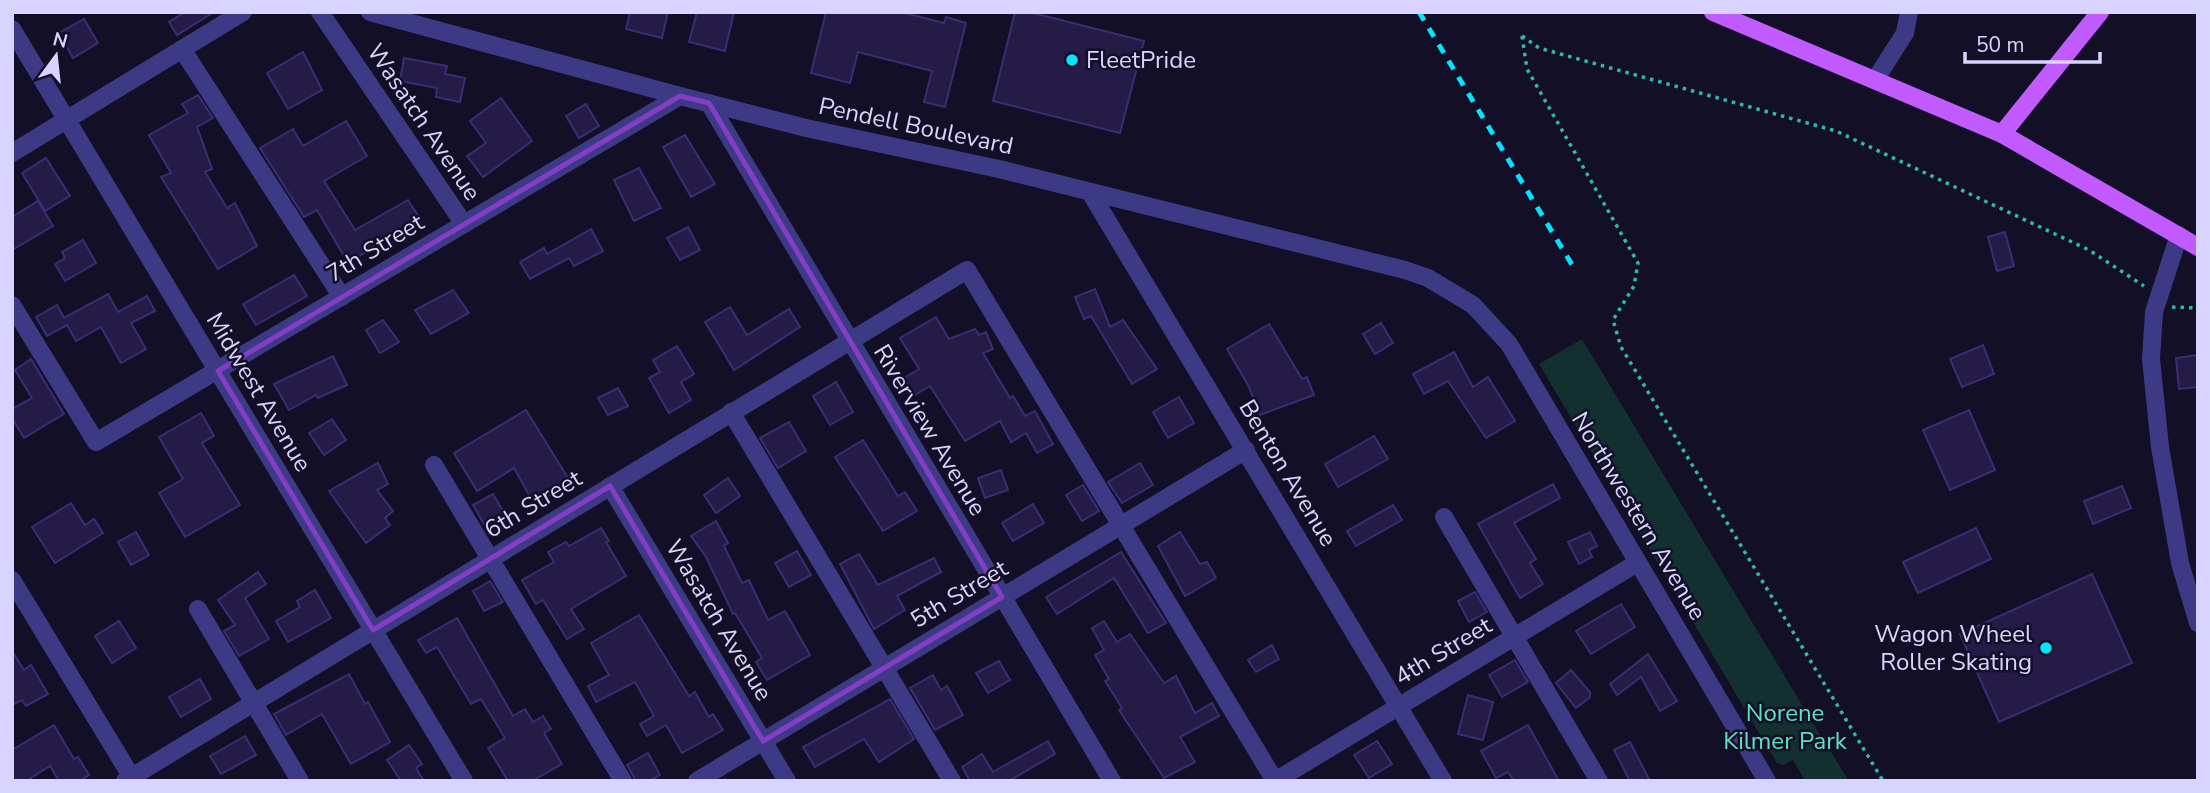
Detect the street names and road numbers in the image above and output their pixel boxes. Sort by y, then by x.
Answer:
street label: Wasatch Avenue [360,37,488,207]
street label: Pendell Boulevard [816,90,1016,162]
street label: 7th Street [320,206,430,290]
street label: Midwest Avenue [199,306,319,478]
street label: Riverview Avenue [866,338,994,522]
street label: Benton Avenue [1232,394,1344,552]
street label: Northwestern Avenue [1564,406,1714,626]
street label: 6th Street [478,462,588,546]
street label: Wasatch Avenue [658,533,780,707]
street label: 5th Street [904,552,1014,636]
street label: 4th Street [1388,609,1498,693]

